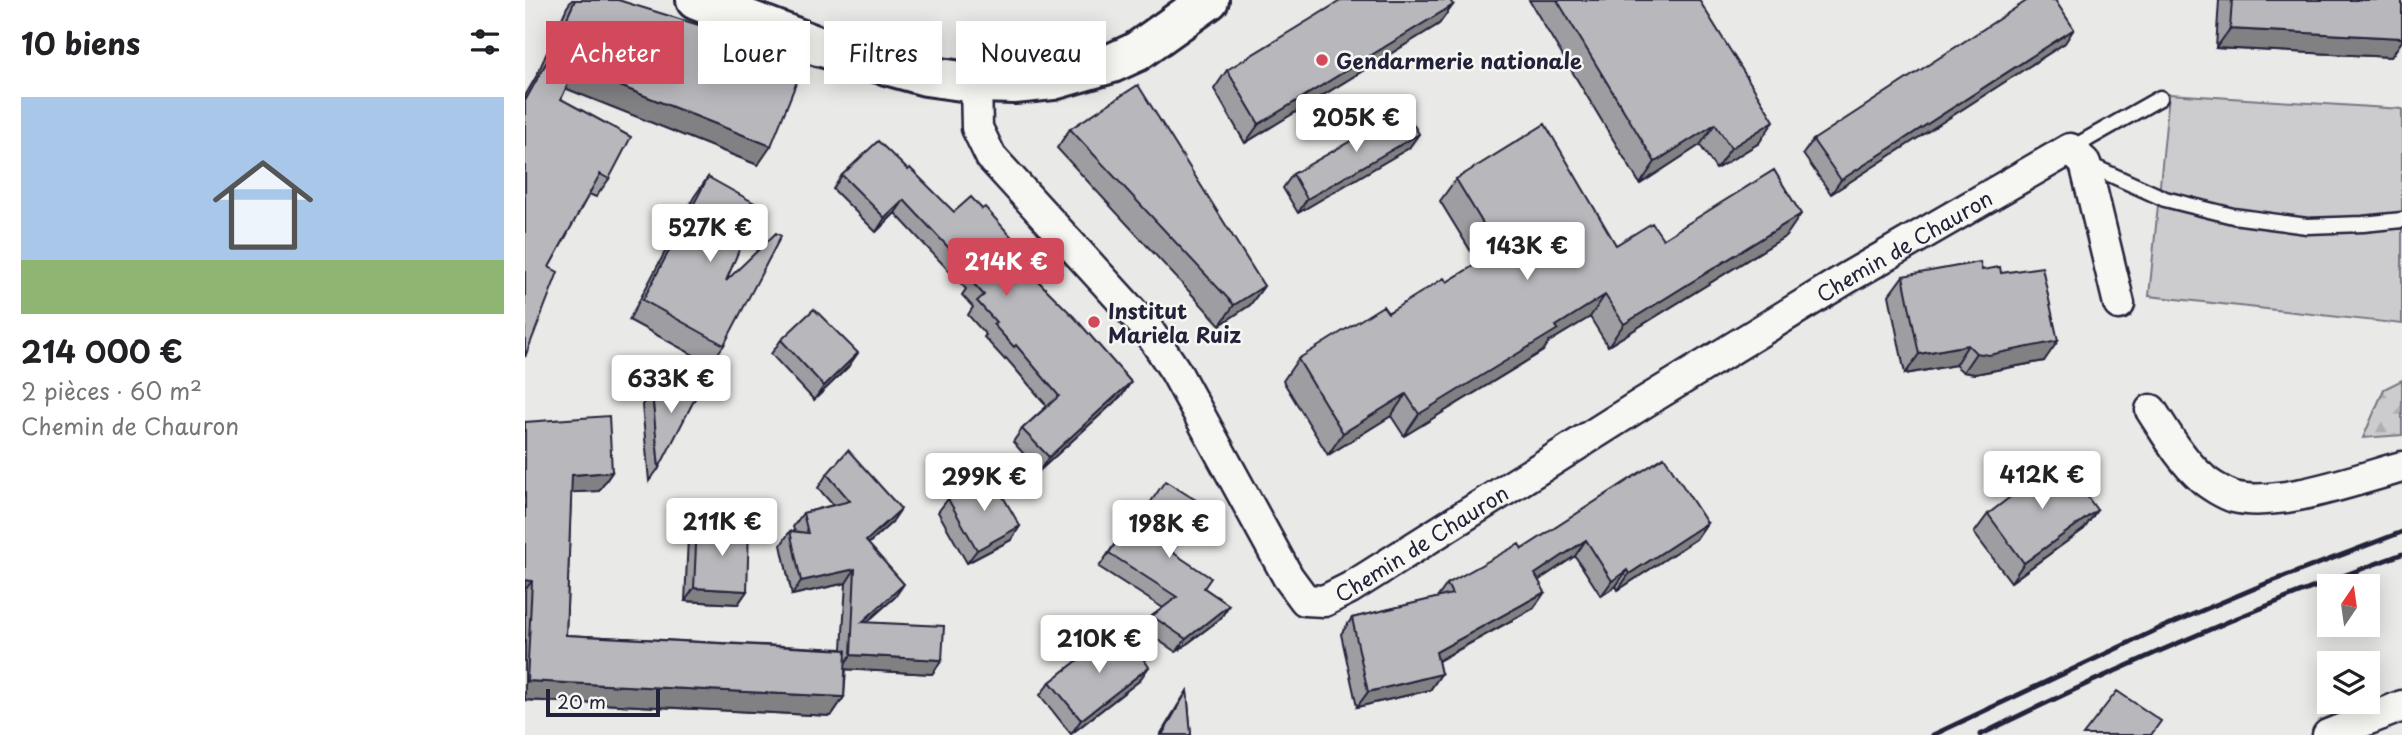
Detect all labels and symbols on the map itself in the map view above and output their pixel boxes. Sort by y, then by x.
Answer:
place label: Gendarmerie nationale [1336,44,1582,76]
marker: Gendarmerie nationale [1314,52,1330,68]
pin: 205K € [1299,94,1413,154]
street label: Chemin de Chauron [1810,181,1998,309]
pin: 527K € [653,204,767,264]
pin: 143K € [1470,222,1584,282]
pin: 214K € [949,238,1063,298]
place label: Institut Mariela Ruiz [1108,294,1241,350]
marker: Institut Mariela Ruiz [1086,314,1102,330]
pin: 633K € [614,356,728,415]
pin: 412K € [1985,452,2099,511]
pin: 299K € [927,454,1041,513]
street label: Chemin de Chauron [1329,476,1514,609]
pin: 211K € [665,498,779,558]
pin: 198K € [1112,500,1226,560]
north arrow [2317,574,2380,637]
pin: 210K € [1042,616,1156,675]
scale bar [546,686,660,718]

